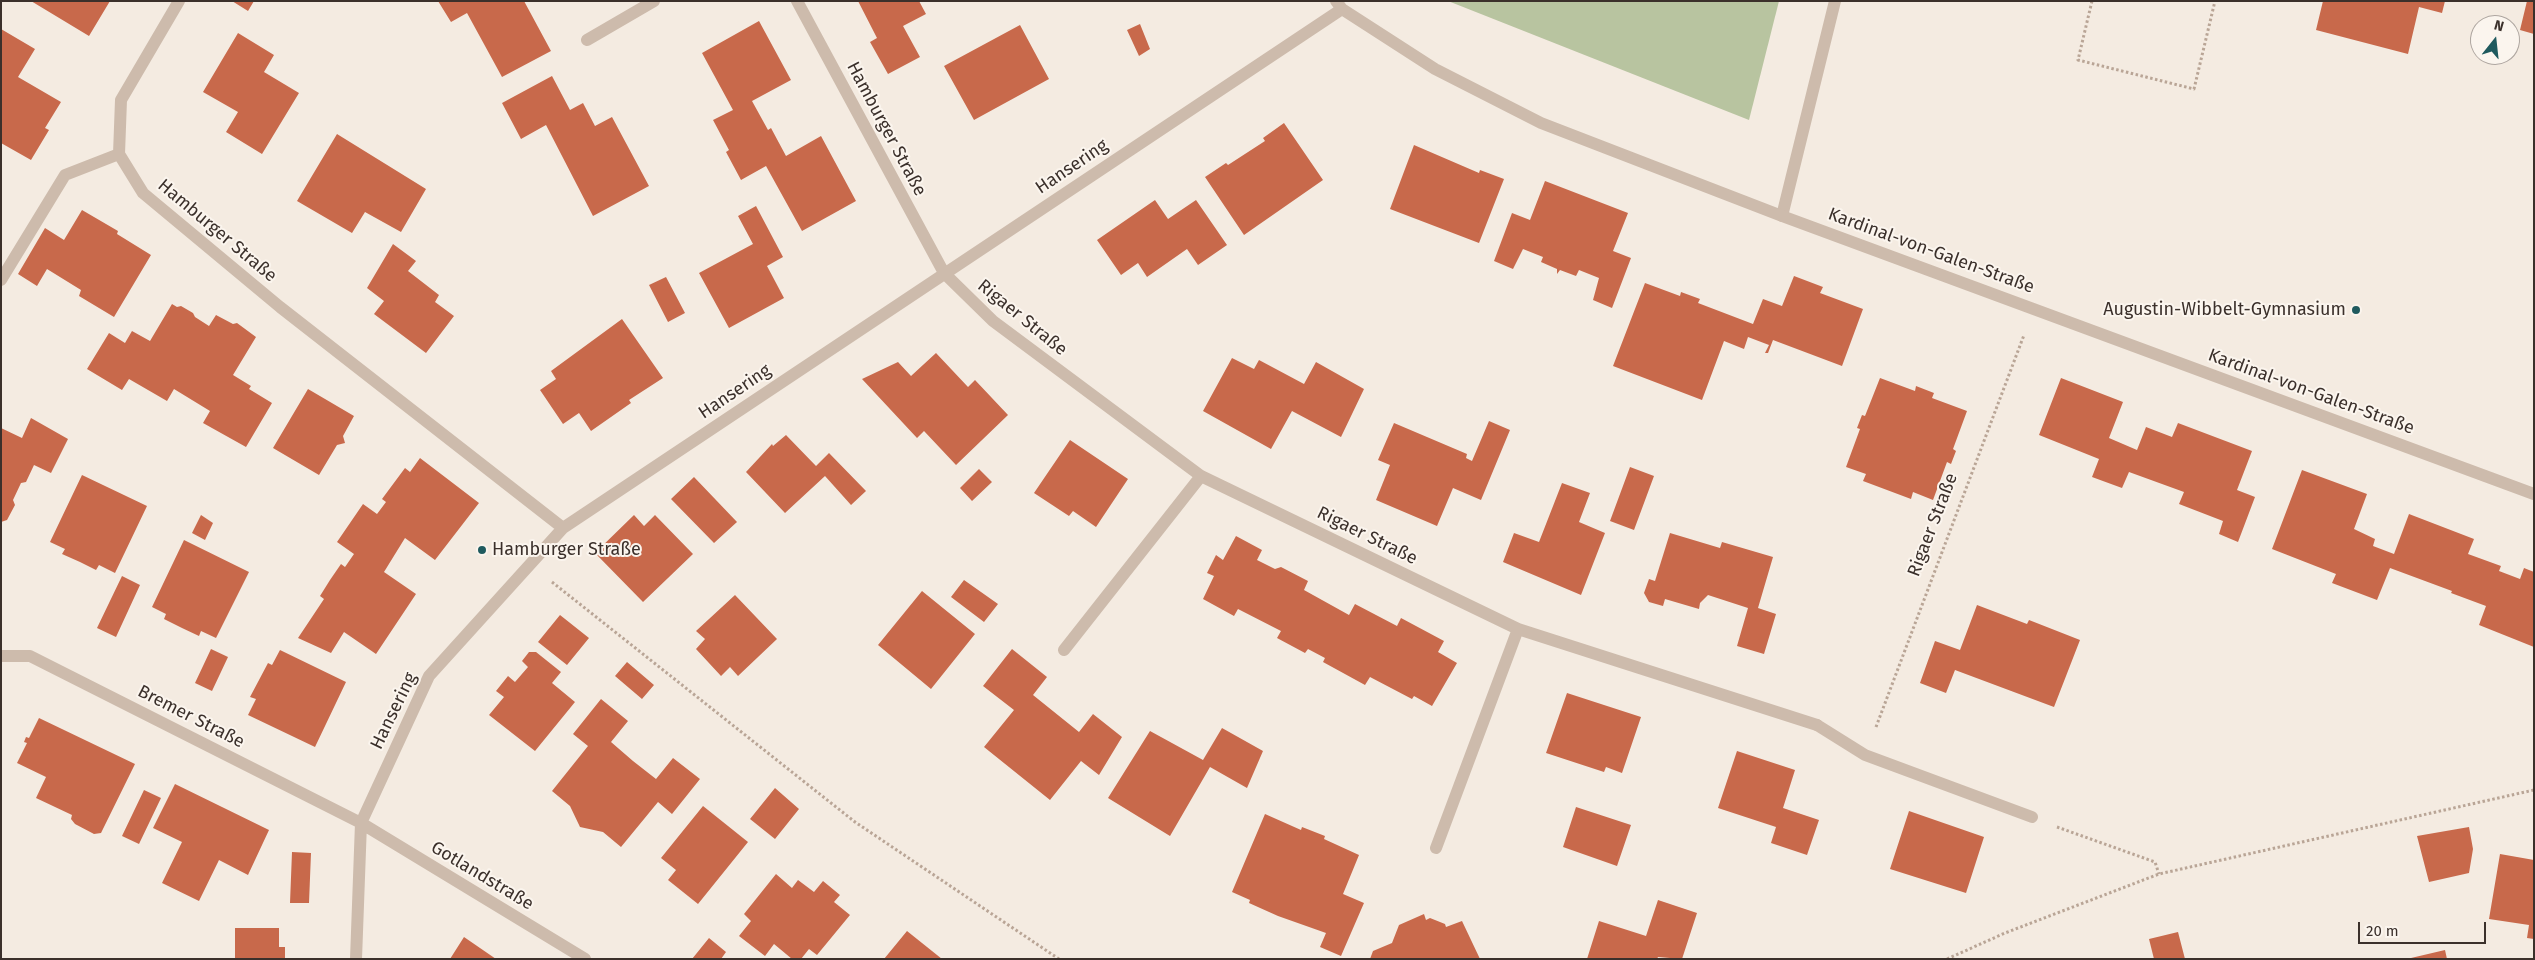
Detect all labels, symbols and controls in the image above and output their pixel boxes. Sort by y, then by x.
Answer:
north arrow [2470,15,2520,65]
text: N [2492,17,2506,36]
street label: Hamburger Straße [842,58,930,200]
street label: Hansering [1032,135,1112,199]
street label: Hamburger Straße [153,175,281,287]
street label: Kardinal-von-Galen-Straße [1825,204,2037,298]
street label: Rigaer Straße [973,275,1071,361]
place label: Augustin-Wibbelt-Gymnasium [2103,299,2346,321]
marker: Augustin-Wibbelt-Gymnasium [2350,304,2362,316]
street label: Kardinal-von-Galen-Straße [2205,345,2417,439]
street label: Hansering [695,360,775,424]
street label: Rigaer Straße [1903,470,1963,580]
street label: Rigaer Straße [1313,502,1421,570]
place label: Hamburger Straße [492,539,641,561]
marker: Hamburger Straße [476,544,488,556]
street label: Hansering [366,669,422,753]
street label: Bremer Straße [134,681,248,753]
street label: Gotlandstraße [427,837,537,915]
scale bar [2360,912,2488,944]
text: 20 m [2366,922,2399,940]

